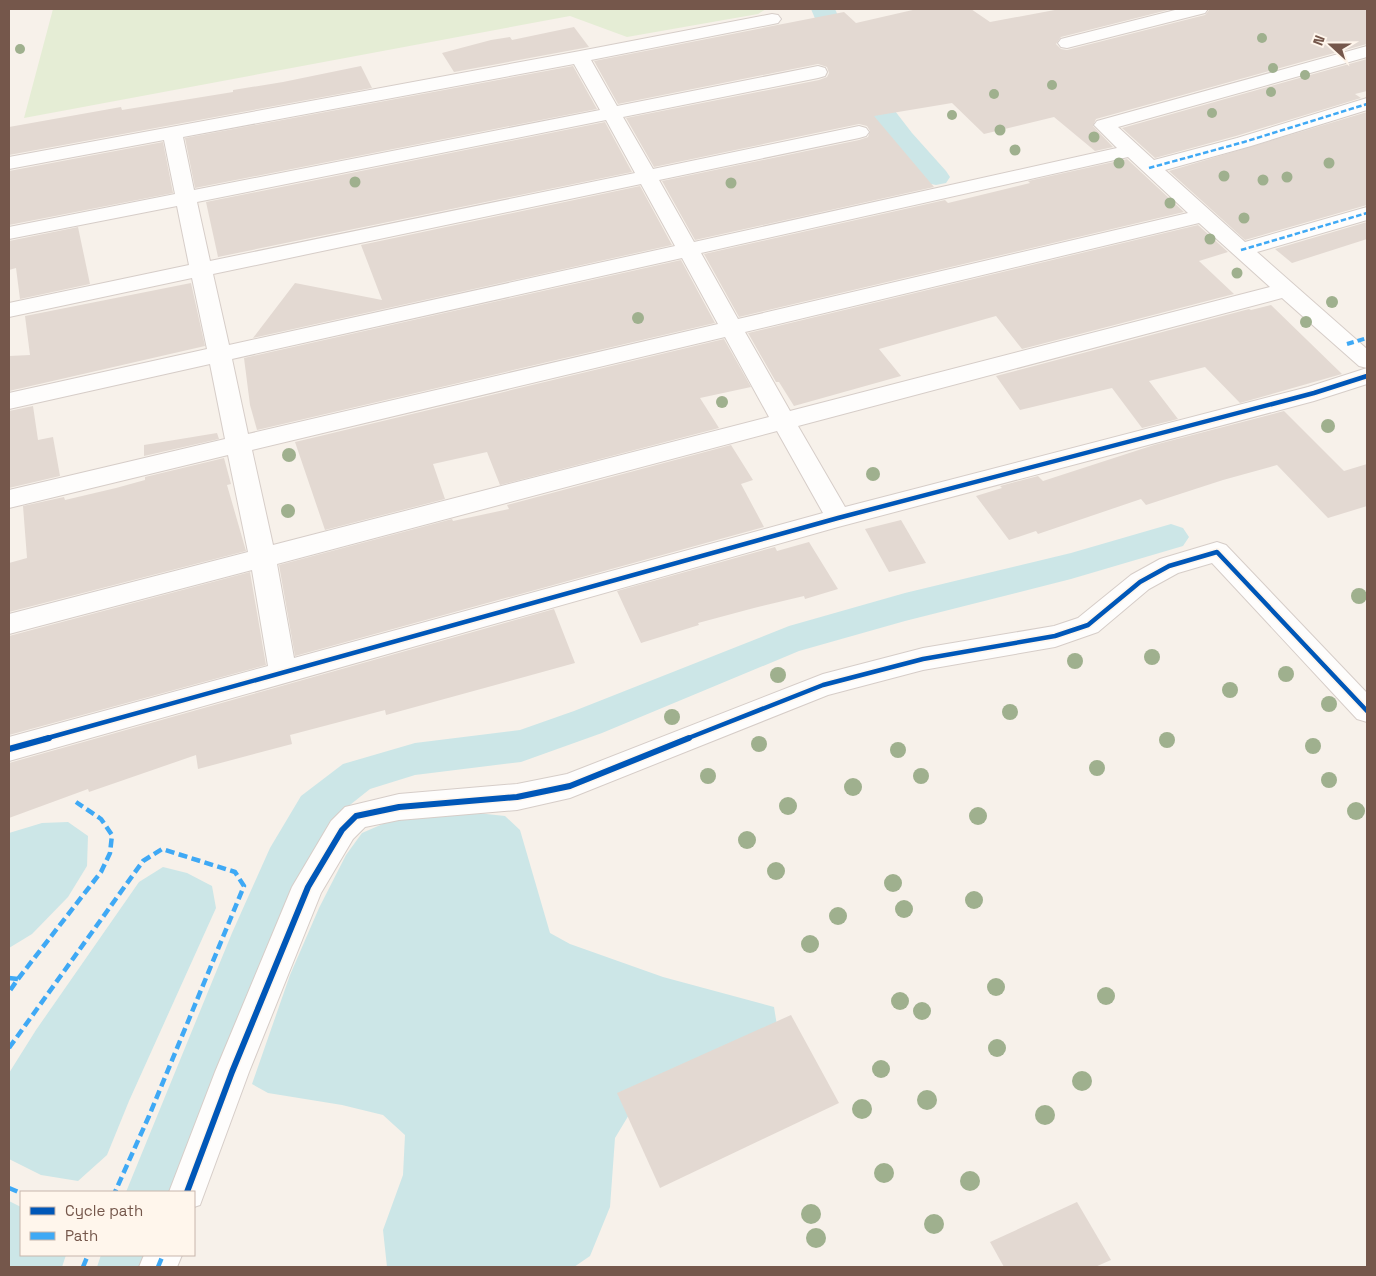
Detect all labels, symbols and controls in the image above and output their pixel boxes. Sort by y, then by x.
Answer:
north arrow [1306,20,1356,70]
text: N [1309,33,1329,48]
legend [20,1191,195,1256]
text: Cycle path [65,1201,143,1220]
text: Path [65,1226,98,1245]

